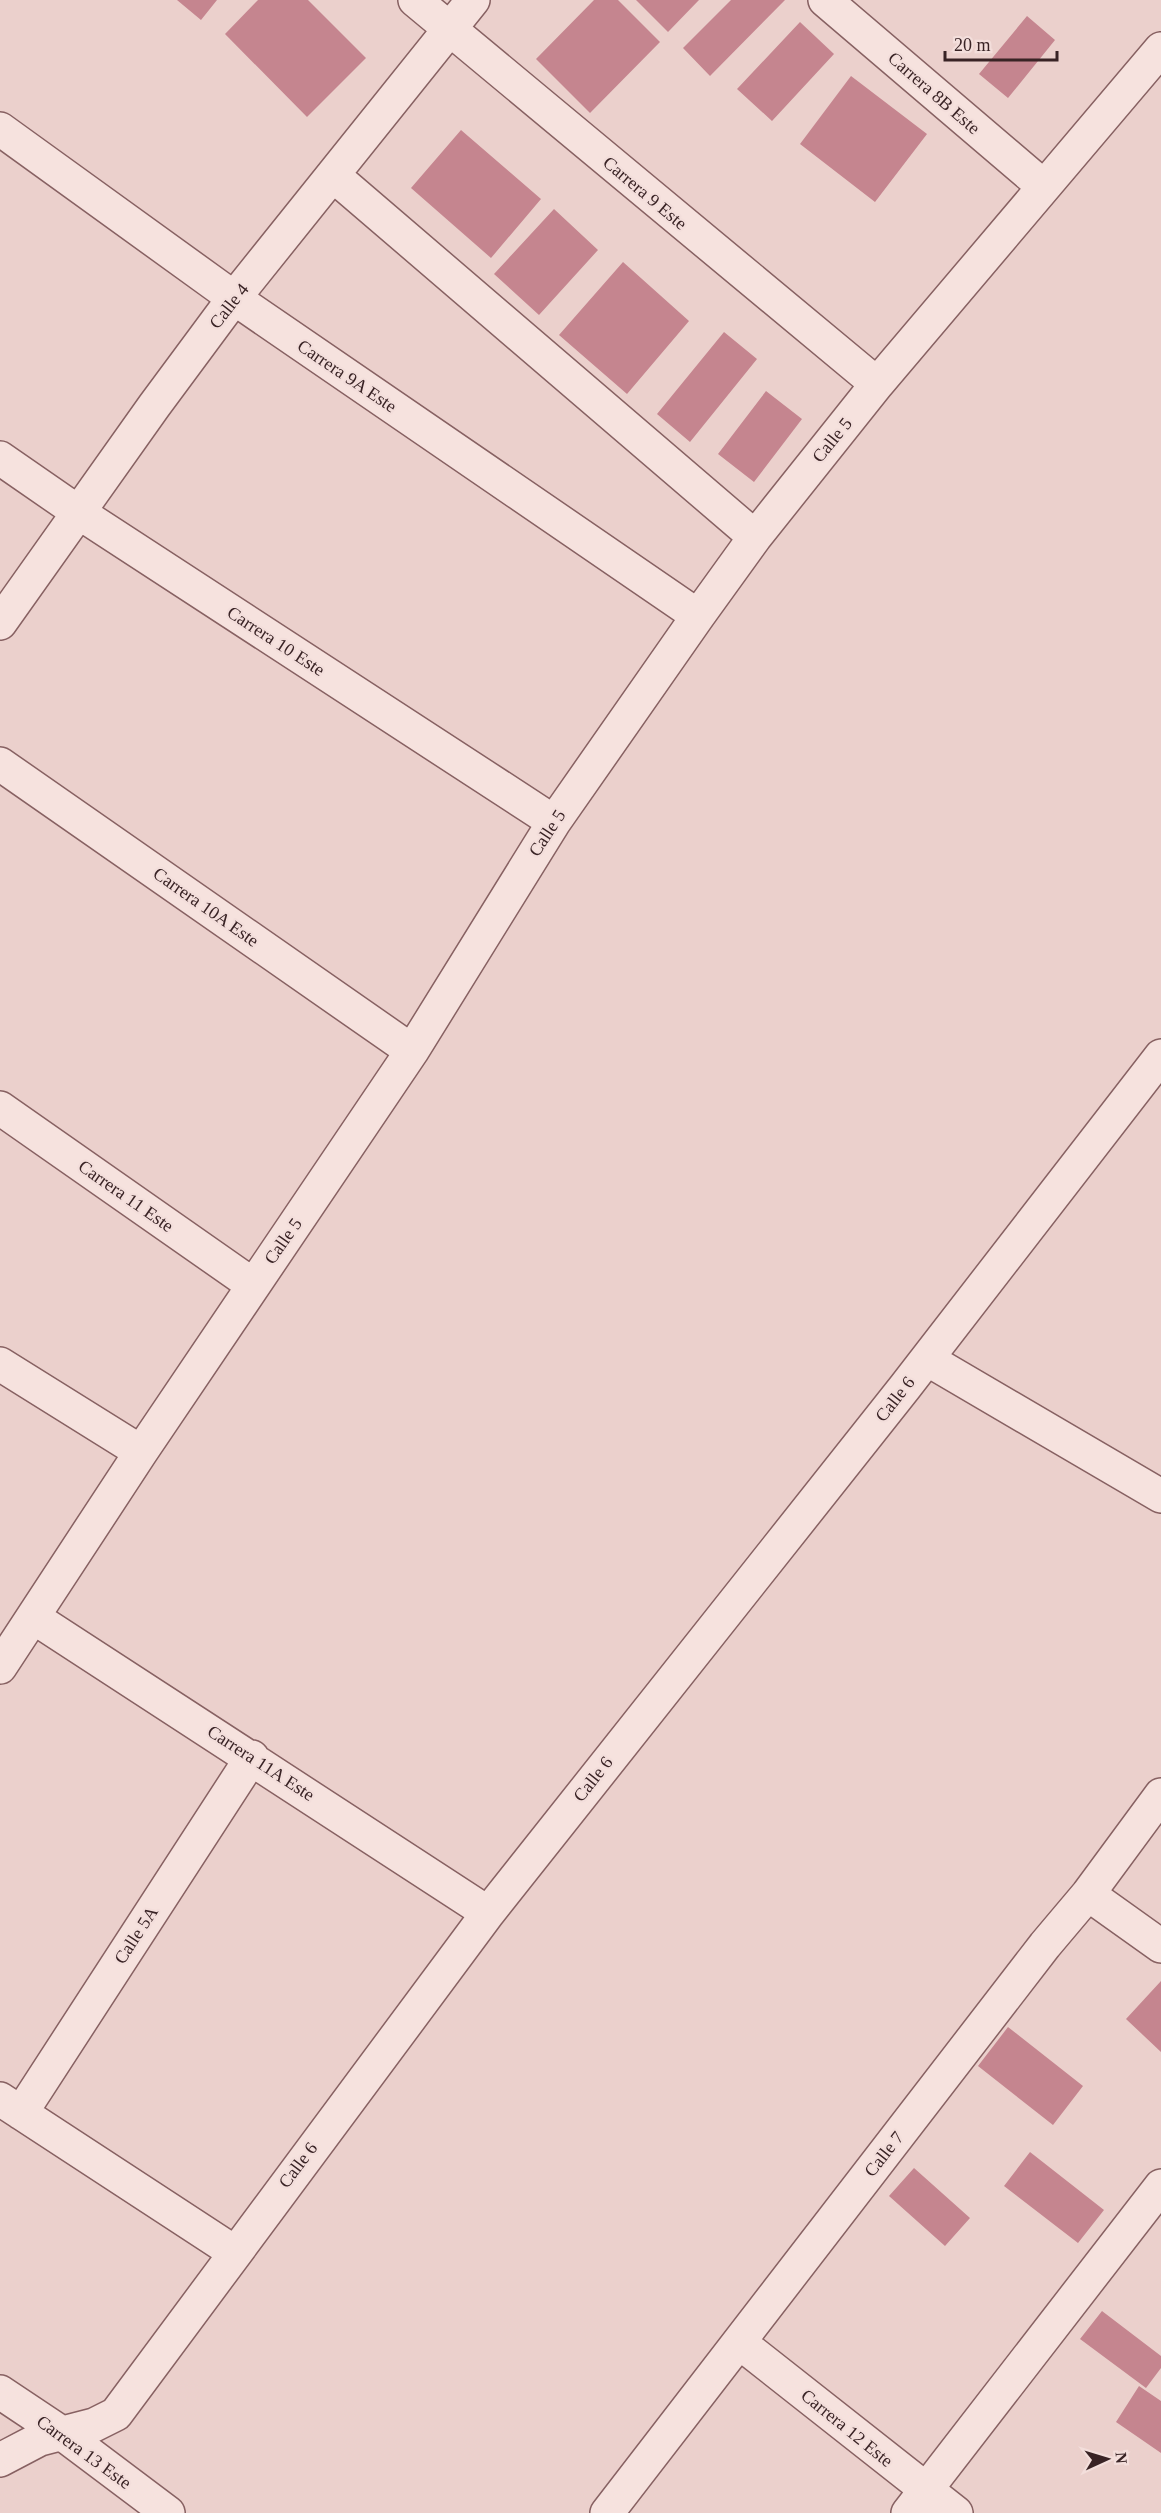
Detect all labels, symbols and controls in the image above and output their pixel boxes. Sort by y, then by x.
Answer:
scale bar [945,24,1058,62]
text: 20 m [954,35,991,55]
street label: Carrera 8B Este [884,48,984,138]
street label: Carrera 9 Este [599,152,691,234]
street label: Calle 4 [205,280,253,332]
street label: Carrera 9A Este [294,336,400,416]
street label: Calle 5 [808,414,856,466]
street label: Carrera 10 Este [224,602,328,680]
street label: Calle 5 [525,806,569,860]
street label: Carrera 10A Este [149,863,263,951]
street label: Carrera 11 Este [75,1156,177,1236]
street label: Calle 5 [260,1214,306,1268]
street label: Calle 6 [871,1373,919,1425]
street label: Carrera 11A Este [204,1721,318,1805]
street label: Calle 6 [569,1753,617,1805]
street label: Calle 5A [110,1903,162,1967]
street label: Calle 7 [860,2128,908,2180]
street label: Calle 6 [275,2138,321,2192]
street label: Carrera 12 Este [797,2385,897,2471]
street label: Carrera 13 Este [33,2411,135,2493]
north arrow [1077,2429,1137,2489]
text: N [1113,2452,1130,2465]

